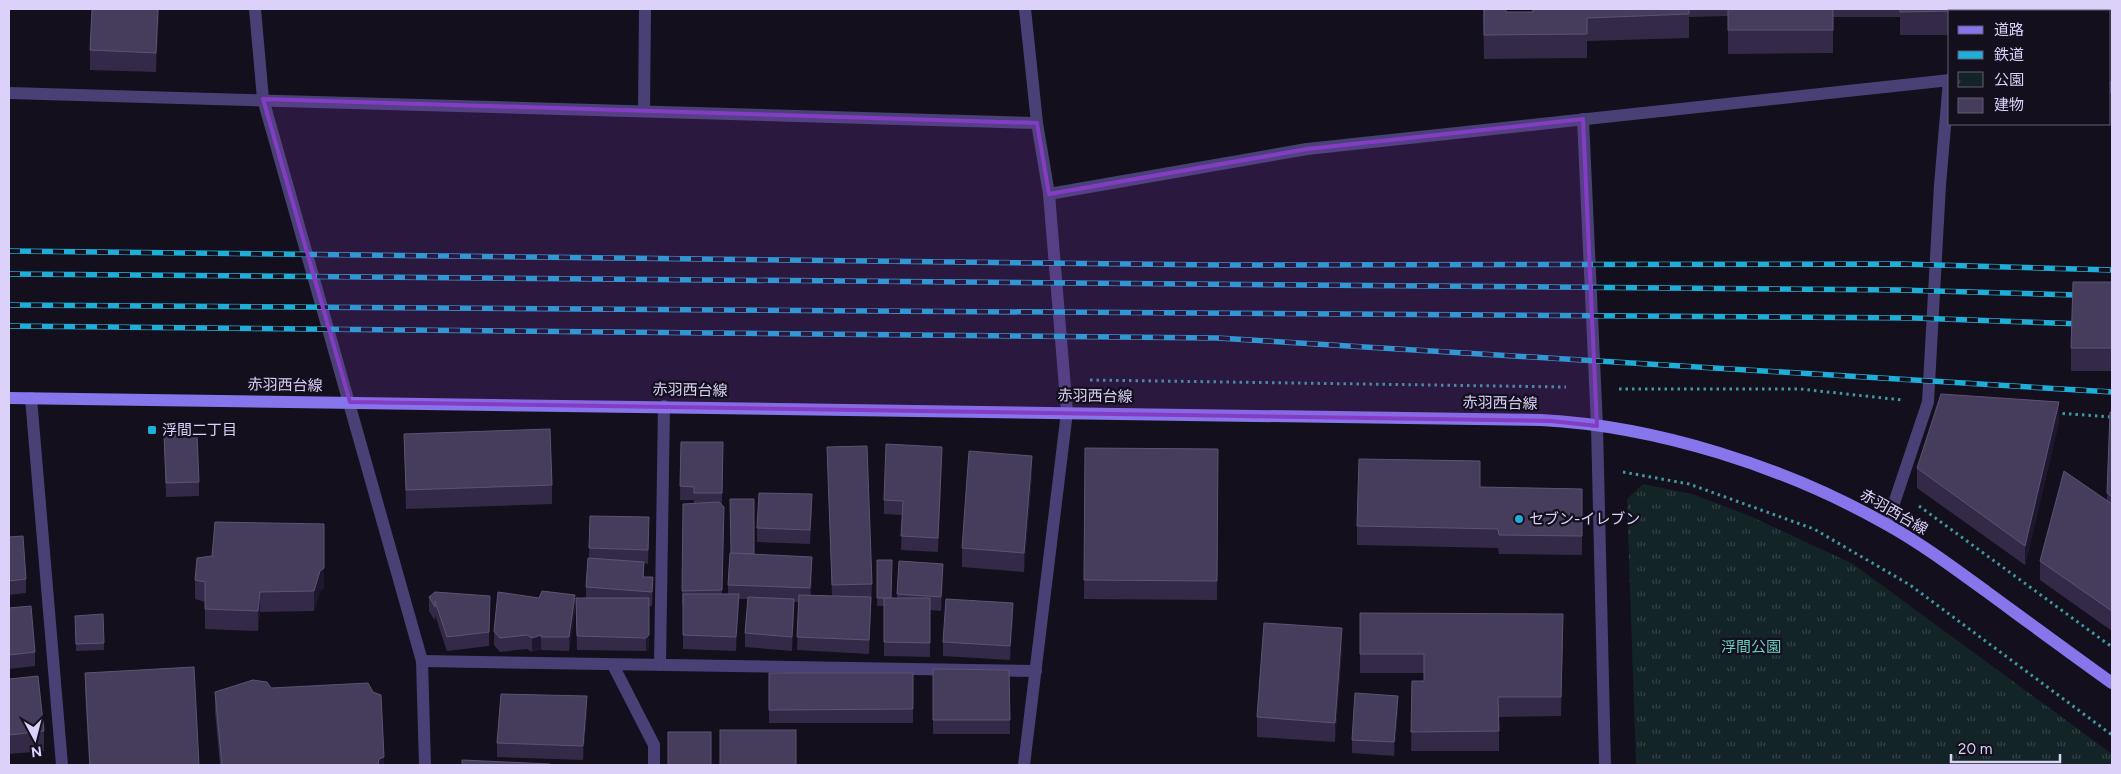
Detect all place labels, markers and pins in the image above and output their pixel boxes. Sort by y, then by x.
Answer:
place label: 浮間二丁目 [162,421,237,439]
marker: 浮間二丁目 [146,424,158,436]
place label: セブン-イレブン [1529,510,1640,528]
marker: セブン-イレブン [1513,513,1525,525]

